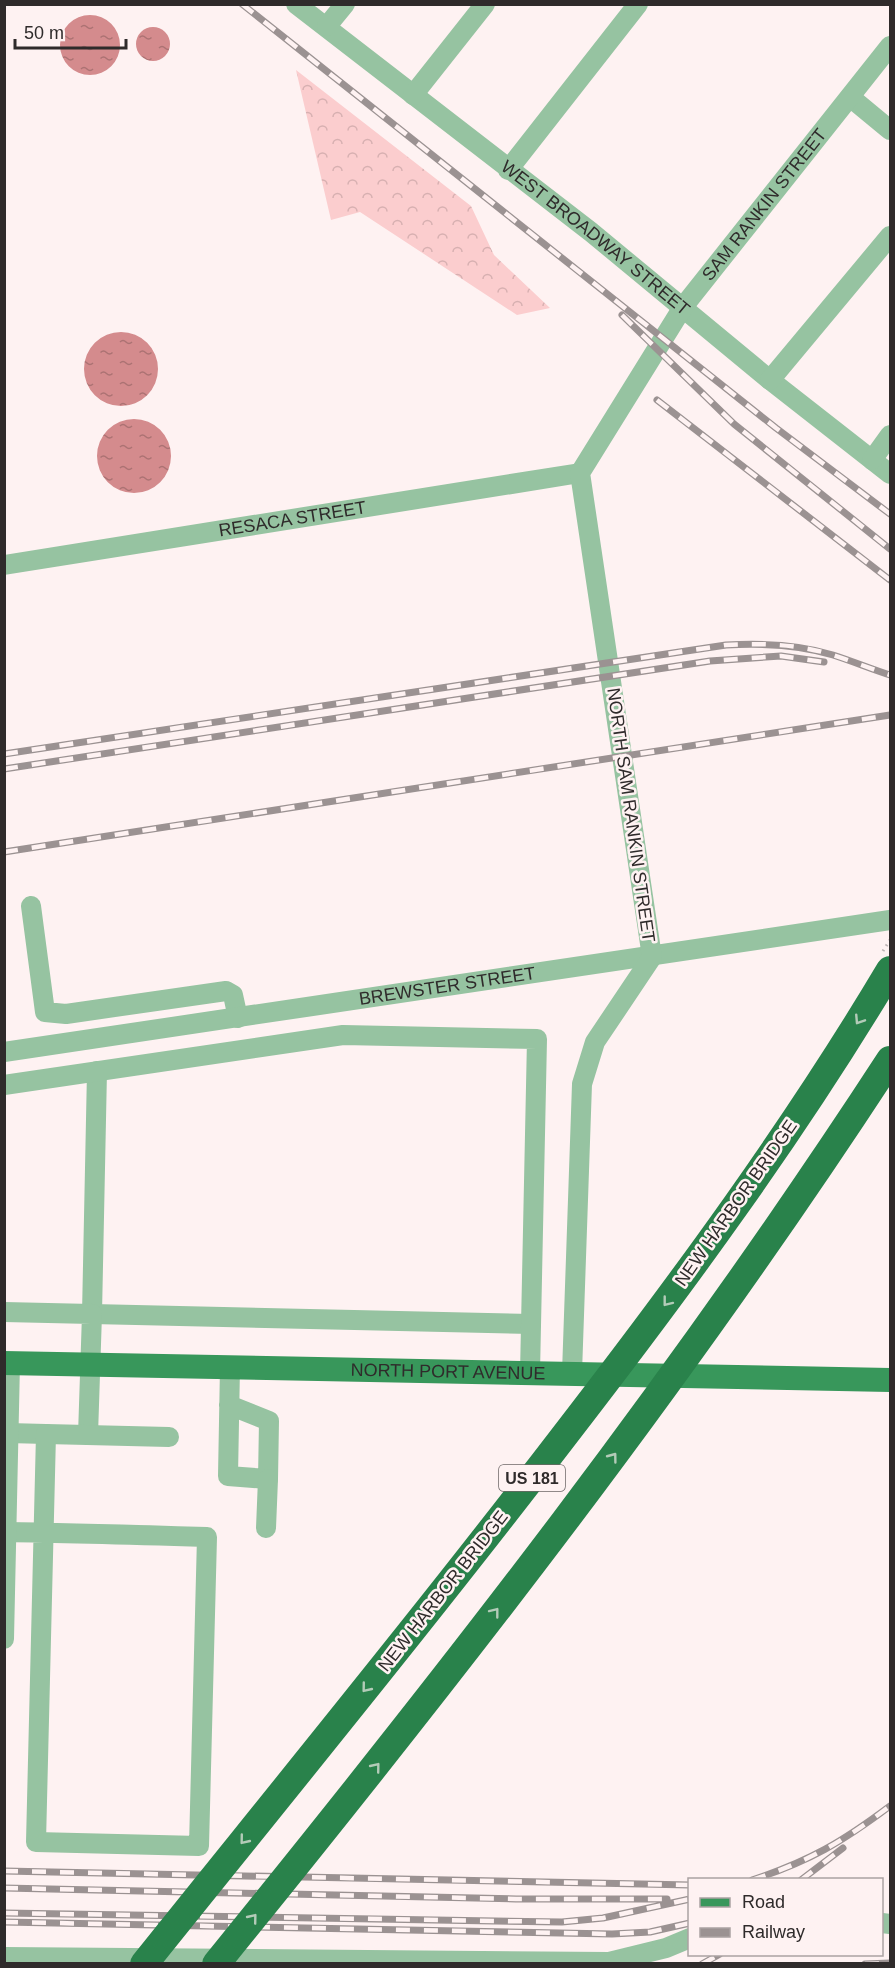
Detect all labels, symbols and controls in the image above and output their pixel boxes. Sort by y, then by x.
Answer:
scale bar [15,12,126,50]
text: 50 m [24,23,64,43]
street label: SAM RANKIN STREET [698,125,831,284]
street label: WEST BROADWAY STREET [497,156,694,319]
street label: RESACA STREET [217,497,368,541]
street label: NORTH SAM RANKIN STREET [603,687,659,943]
street label: BREWSTER STREET [358,963,537,1009]
one-way arrow [856,1013,867,1024]
street label: NEW HARBOR BRIDGE [671,1116,801,1290]
one-way arrow [663,1296,674,1307]
street label: NORTH PORT AVENUE [350,1360,546,1383]
one-way arrow [605,1453,616,1464]
road number: US 181 [499,1465,565,1491]
street label: NEW HARBOR BRIDGE [374,1507,512,1675]
one-way arrow [487,1608,498,1619]
one-way arrow [362,1681,373,1692]
one-way arrow [368,1762,379,1773]
one-way arrow [240,1833,251,1844]
legend [688,1878,883,1956]
text: Road [742,1892,785,1912]
one-way arrow [245,1914,256,1925]
text: Railway [742,1922,805,1942]

